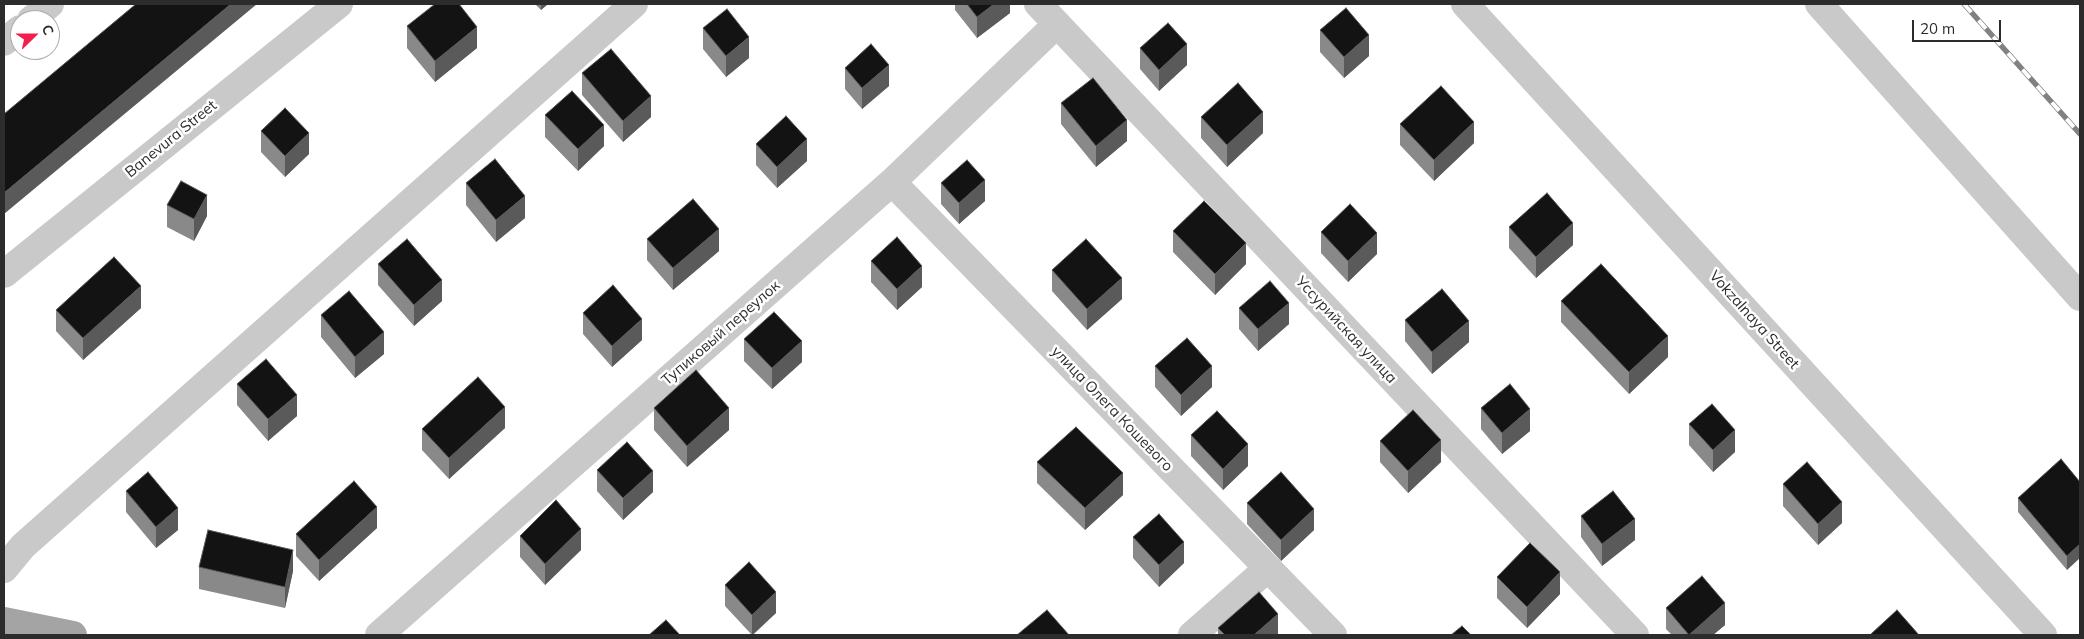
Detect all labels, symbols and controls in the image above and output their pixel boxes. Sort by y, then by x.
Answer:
north arrow [10,10,60,60]
scale bar [1914,10,2003,42]
text: 20 m [1920,19,1955,38]
text: С [38,22,58,38]
street label: Banevura Street [122,97,220,181]
street label: Vokzalnaya Street [1705,267,1803,373]
street label: Уссурийская улица [1292,273,1400,387]
street label: Тупиковый переулок [658,277,784,389]
street label: улица Олега Кошевого [1047,343,1177,475]

